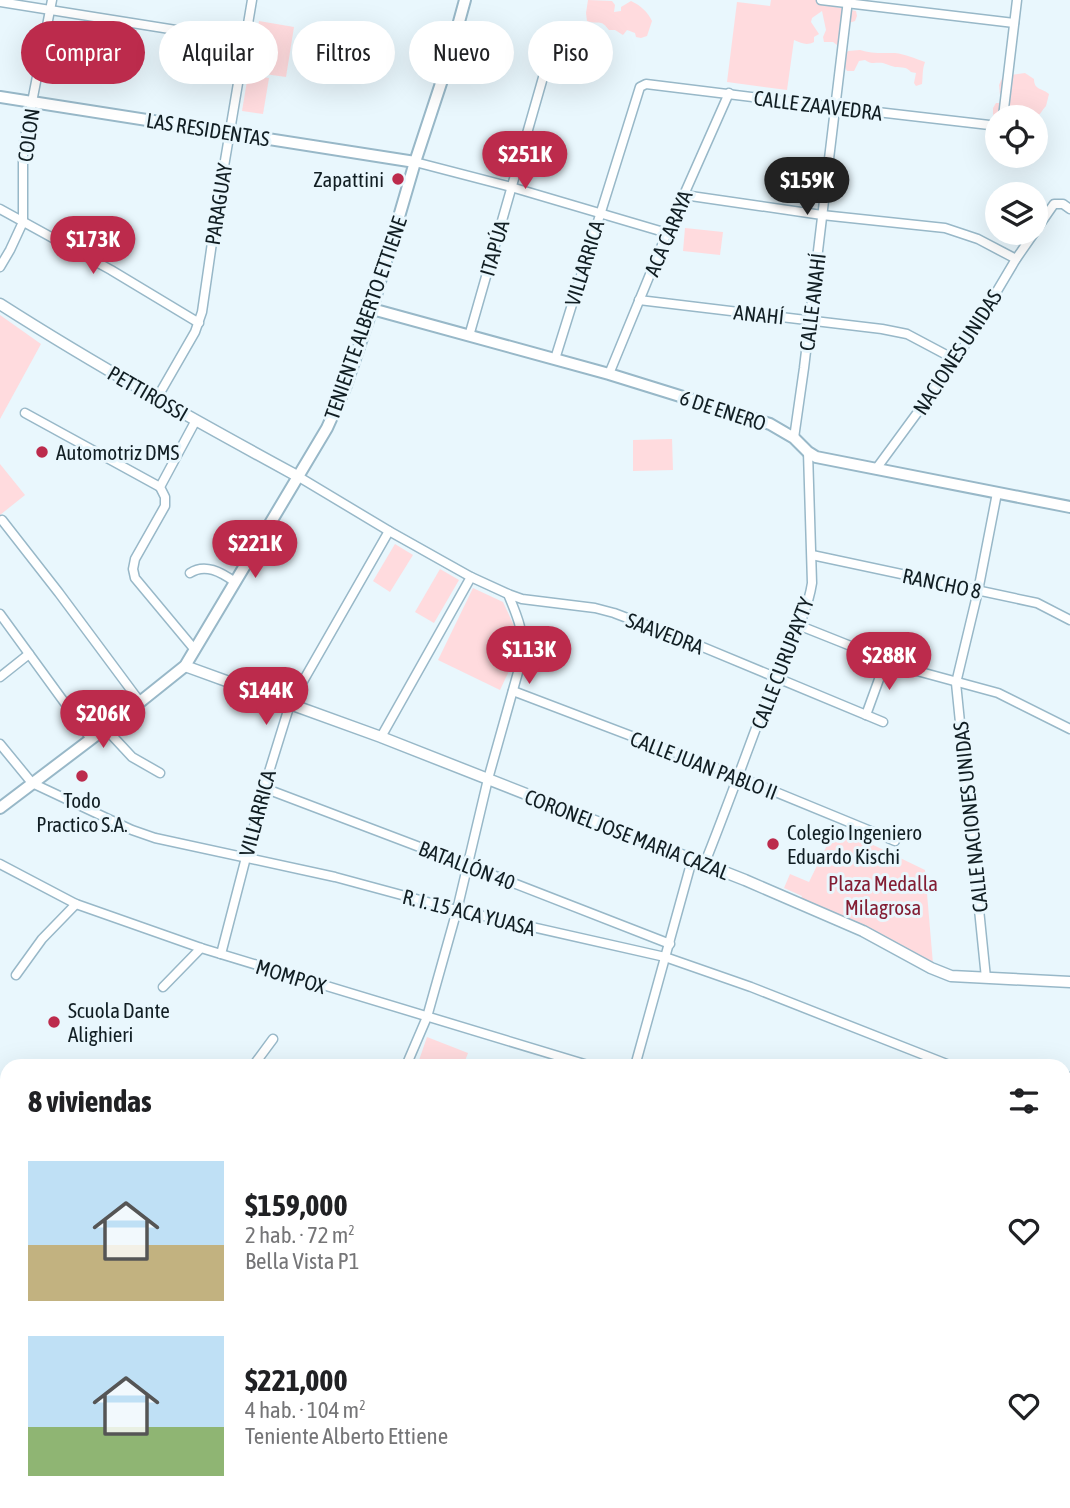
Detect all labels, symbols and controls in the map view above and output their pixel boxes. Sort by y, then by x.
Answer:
chip: Comprar [21,21,145,84]
chip: Alquilar [159,21,278,84]
chip: Filtros [292,21,395,84]
chip: Nuevo [409,21,514,84]
chip: Piso [528,21,613,84]
street label: CALLE ZAAVEDRA [752,85,884,125]
map controls [985,105,1048,245]
button: locate [985,105,1048,168]
street label: COLON [12,107,44,163]
street label: LAS RESIDENTAS [145,107,271,151]
pin: $251K [476,132,574,191]
text: $251K [498,141,552,167]
pin: $159K [758,158,856,217]
street label: PARAGUAY [200,161,236,247]
place label: Zapattini [313,167,384,191]
text: $159K [780,167,834,193]
marker: Zapattini [390,171,406,187]
button: layers [985,182,1048,245]
street label: ACA CARAYA [639,186,697,280]
street label: TENIENTE ALBERTO ETTIENE [319,213,411,423]
pin: $173K [44,216,142,276]
street label: ITAPÚA [475,217,514,279]
street label: VILLARRICA [560,217,609,309]
text: $173K [66,226,120,252]
street label: CALLE ANAHÍ [794,252,830,352]
street label: NACIONES UNIDAS [908,285,1006,419]
street label: ANAHÍ [733,299,785,329]
street label: PETTIROSSI [104,360,192,426]
street label: 6 DE ENERO [677,385,769,435]
place label: Automotriz DMS [56,440,179,464]
marker: Automotriz DMS [34,444,50,460]
pin: $221K [206,520,304,580]
text: $221K [228,530,282,556]
street label: RANCHO 8 [900,563,984,603]
street label: CALLE CURUPAYTY [746,593,818,732]
street label: SAAVEDRA [623,607,708,659]
pin: $113K [480,626,578,686]
pin: $288K [840,632,938,692]
text: $113K [502,636,556,662]
text: $288K [862,642,916,668]
pin: $144K [217,668,315,727]
text: $144K [239,677,293,703]
pin: $206K [54,690,152,750]
text: $206K [76,700,130,726]
street label: CALLE NACIONES UNIDAS [948,720,992,914]
street label: CALLE JUAN PABLO II [627,726,781,804]
street label: VILLARRICA [234,767,280,859]
marker: Todo Practico S.A. [74,768,90,784]
street label: CORONEL JOSE MARIA CAZAL [521,784,733,884]
place label: Todo Practico S.A. [36,788,128,836]
place label: Colegio Ingeniero Eduardo Kischi [787,820,922,868]
street label: BATALLÓN 40 [415,836,519,894]
marker: Colegio Ingeniero Eduardo Kischi [765,836,781,852]
park label: Plaza Medalla Milagrosa [828,871,938,919]
street label: R. I. 15 ACA YUASA [400,884,538,940]
street label: MOMPOX [253,954,330,998]
place label: Scuola Dante Alighieri [68,998,170,1046]
marker: Scuola Dante Alighieri [46,1014,62,1030]
icon: filters [1005,1082,1043,1120]
text: 8 viviendas [28,1084,152,1118]
text: $159,000 [245,1188,348,1222]
icon: home [84,1189,168,1273]
icon: heart [1005,1212,1043,1250]
text: 2 hab. · 72 m² [245,1222,355,1248]
text: Bella Vista P1 [245,1248,360,1274]
text: $221,000 [245,1363,348,1397]
icon: home [84,1364,168,1448]
icon: heart [1005,1387,1043,1425]
text: 4 hab. · 104 m² [245,1397,366,1423]
text: Teniente Alberto Ettiene [245,1423,448,1449]

